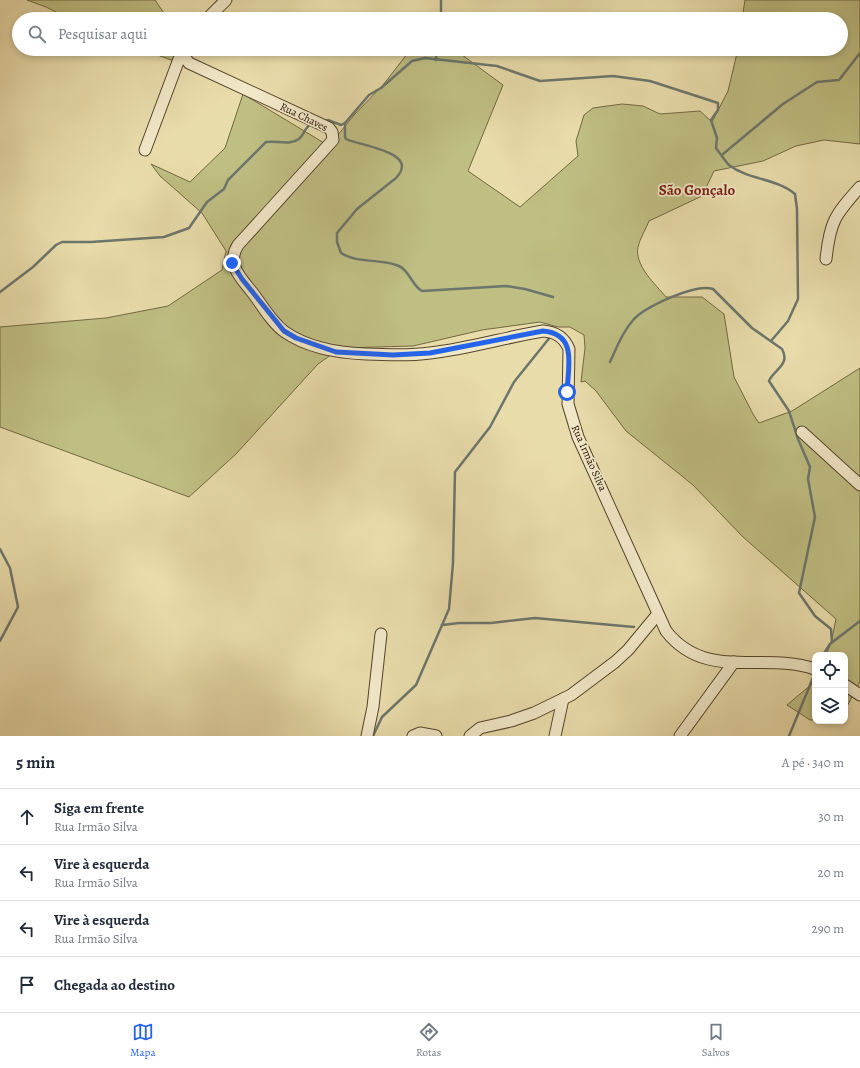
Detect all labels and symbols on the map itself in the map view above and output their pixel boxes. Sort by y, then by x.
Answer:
street label: Rua Chaves [278,99,330,135]
district label: São Gonçalo [659,180,735,200]
route end [223,254,241,272]
route start [558,383,576,401]
street label: Rua Irmão Silva [568,423,611,494]

